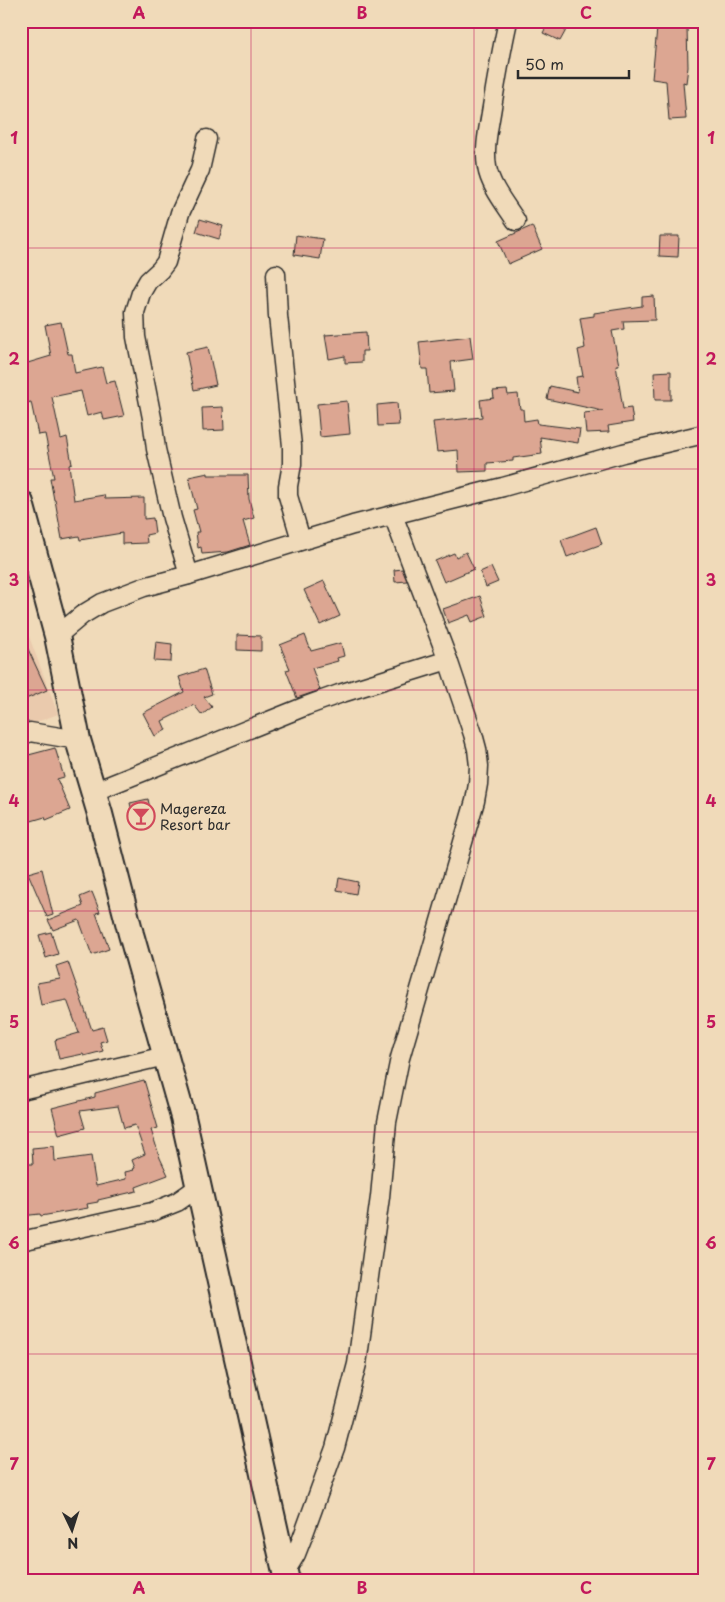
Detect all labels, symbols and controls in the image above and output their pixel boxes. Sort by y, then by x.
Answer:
text: A [133,0,146,24]
text: B [357,0,368,24]
text: C [580,0,592,24]
scale bar [518,48,629,80]
text: 50 m [525,52,564,75]
text: 1 [10,125,18,149]
text: 1 [707,125,715,149]
text: 2 [8,346,20,370]
text: 2 [705,346,717,370]
text: 3 [9,567,19,591]
text: 3 [706,567,716,591]
text: 4 [9,788,20,812]
text: 4 [706,788,717,812]
place label: Magereza Resort bar [160,798,231,835]
bar icon: Magereza Resort bar [126,801,156,831]
text: 5 [9,1009,19,1033]
text: 5 [706,1009,716,1033]
text: 6 [8,1230,20,1254]
text: 6 [705,1230,717,1254]
text: 7 [9,1451,19,1475]
text: 7 [706,1451,716,1475]
north arrow [48,1504,98,1554]
text: N [67,1533,79,1554]
text: A [133,1575,146,1599]
text: B [357,1575,368,1599]
text: C [580,1575,592,1599]

